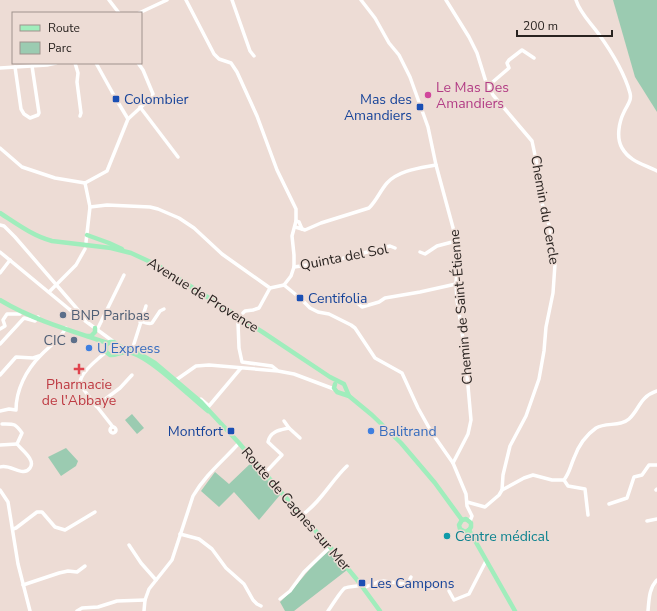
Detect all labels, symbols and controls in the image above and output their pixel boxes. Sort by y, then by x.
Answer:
legend [12,12,142,64]
scale bar [517,12,612,38]
text: 200 m [523,18,558,34]
text: Route [48,20,80,36]
text: Parc [48,40,72,56]
place label: Le Mas Des Amandiers [436,78,509,113]
place label: Colombier [124,90,188,109]
place label: Mas des Amandiers [344,90,412,125]
marker: Le Mas Des Amandiers [423,90,433,100]
marker: Colombier [111,94,121,104]
marker: Mas des Amandiers [415,102,425,112]
street label: Chemin du Cercle [526,154,564,266]
street label: Chemin de Saint-Étienne [445,229,477,385]
street label: Quinta del Sol [298,239,391,275]
street label: Avenue de Provence [144,253,262,337]
place label: Centifolia [308,289,368,308]
marker: Centifolia [295,293,305,303]
place label: BNP Paribas [71,306,150,325]
marker: BNP Paribas [58,310,68,320]
place label: CIC [44,331,66,350]
marker: CIC [69,335,79,345]
place label: U Express [97,339,161,358]
marker: U Express [84,343,94,353]
marker: Pharmacie de l'Abbaye [74,364,84,374]
place label: Pharmacie de l'Abbaye [42,375,116,410]
place label: Montfort [168,422,223,441]
place label: Balitrand [379,422,437,441]
marker: Montfort [226,426,236,436]
marker: Balitrand [366,426,376,436]
street label: Route de Cagnes sur Mer [237,443,355,575]
place label: Centre médical [455,527,550,546]
marker: Centre médical [442,531,452,541]
place label: Les Campons [370,574,455,593]
marker: Les Campons [357,578,367,588]

